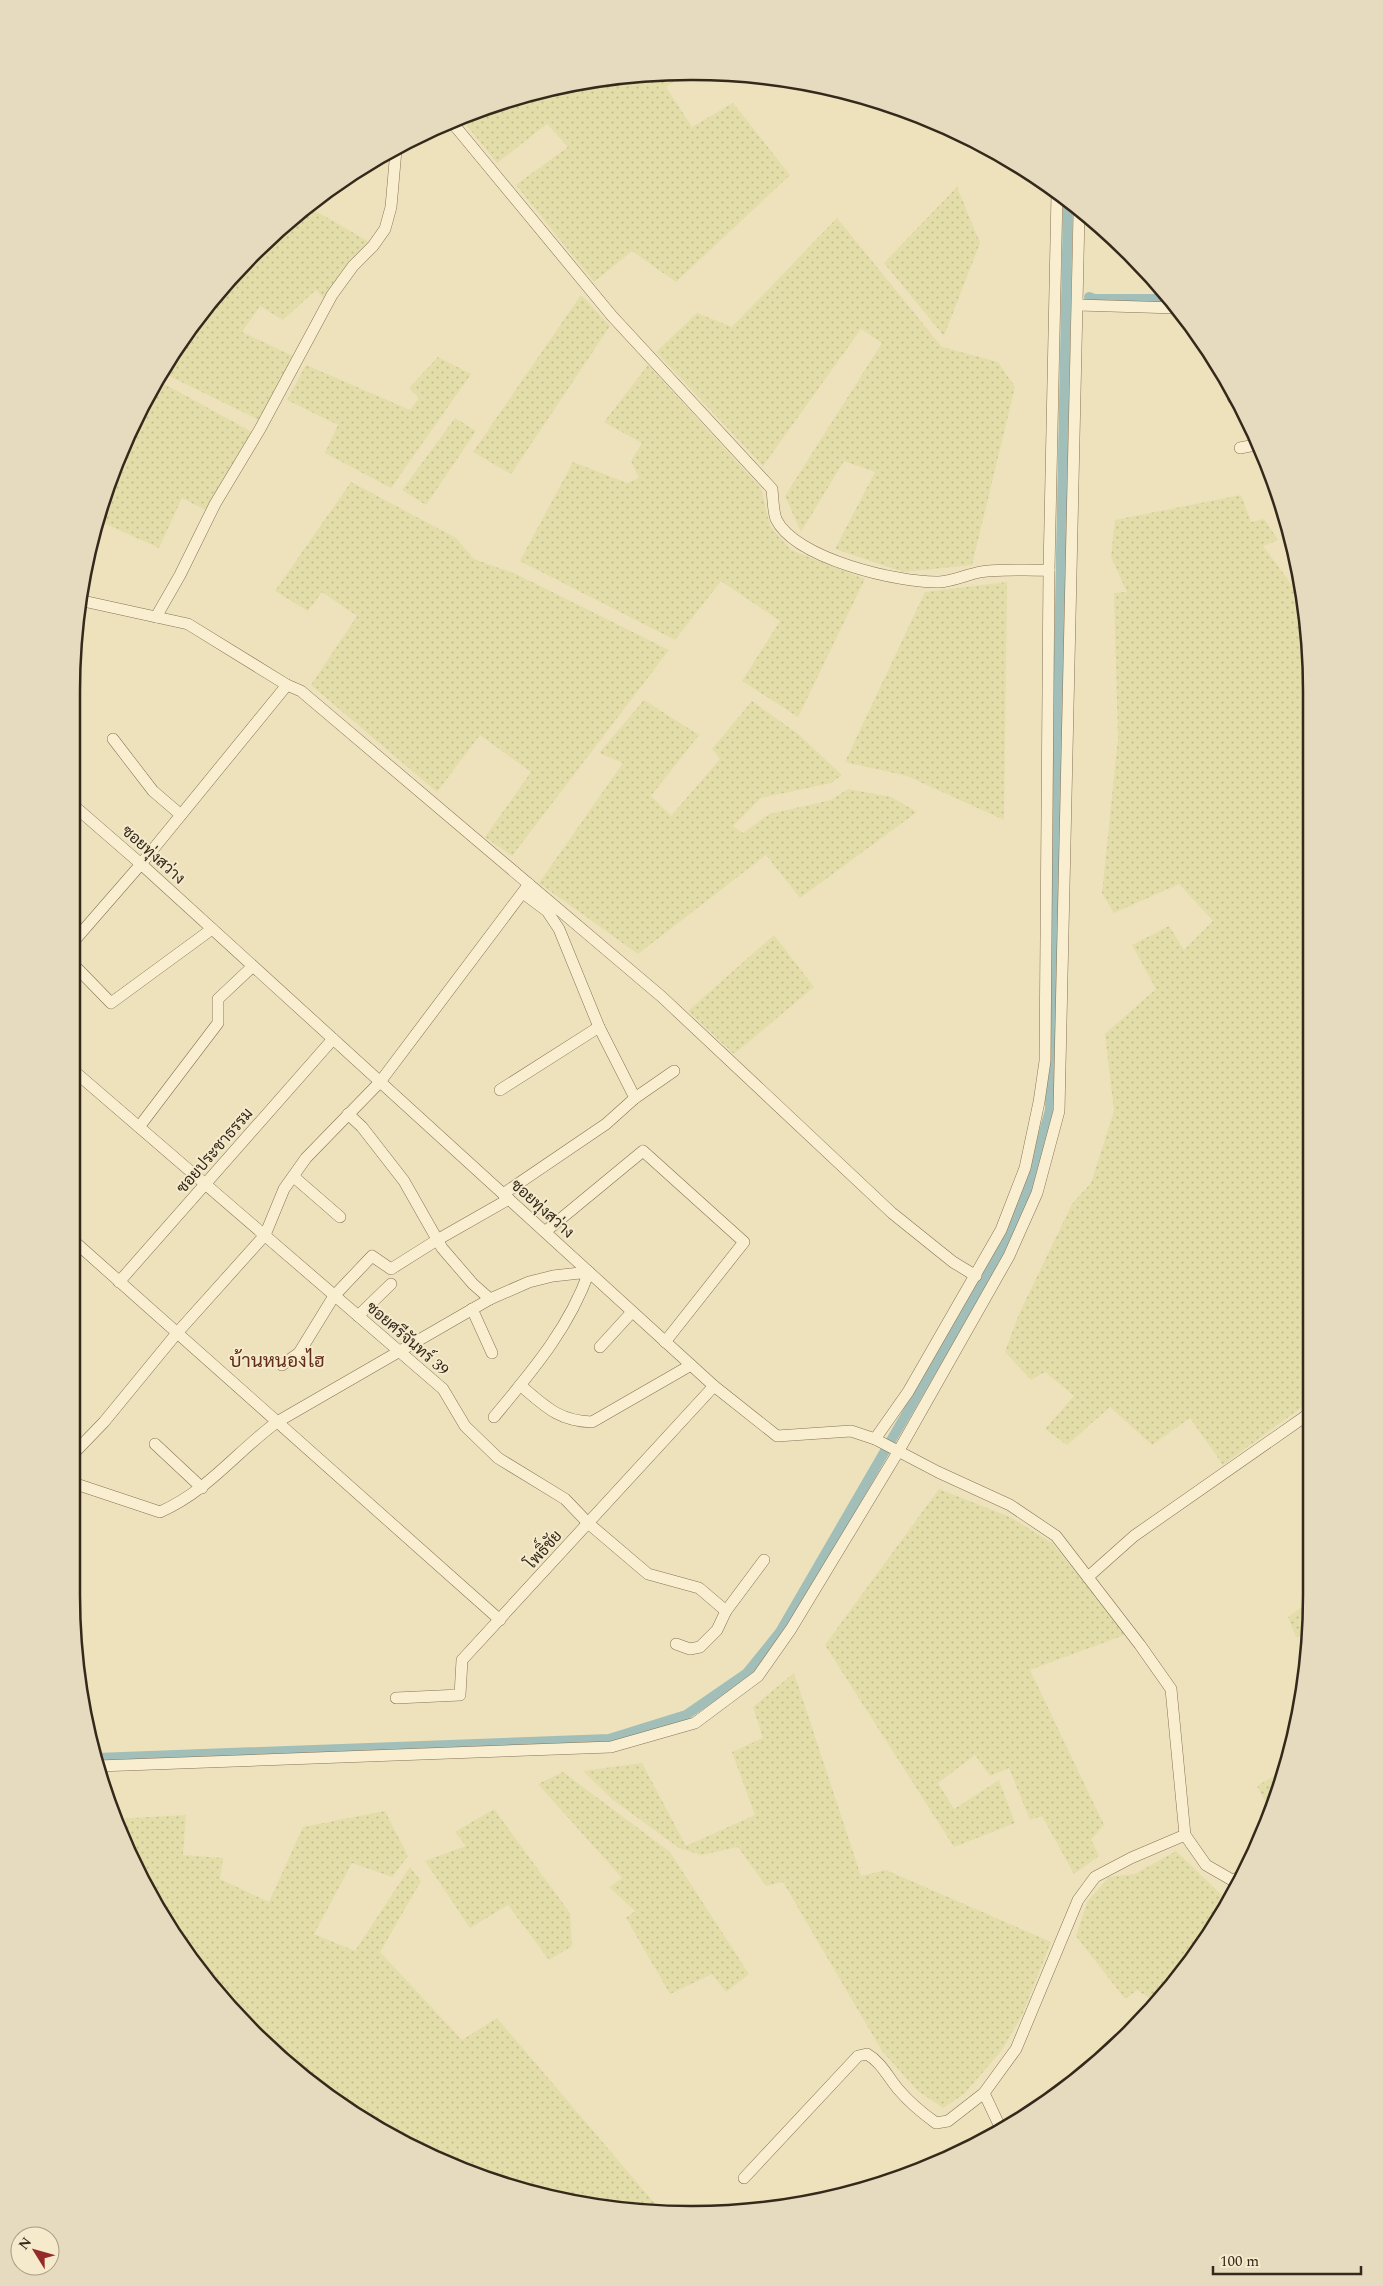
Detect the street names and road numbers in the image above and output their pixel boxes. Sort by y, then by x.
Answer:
street label: ซอยทุ่งสว่าง [116,819,191,890]
street label: ซอยประชาธรรม [171,1103,259,1199]
street label: ซอยทุ่งสว่าง [505,1173,580,1244]
street label: ซอยศรีจันทร์ 39 [361,1295,455,1382]
street label: โพธิ์ชัย [517,1523,568,1575]

